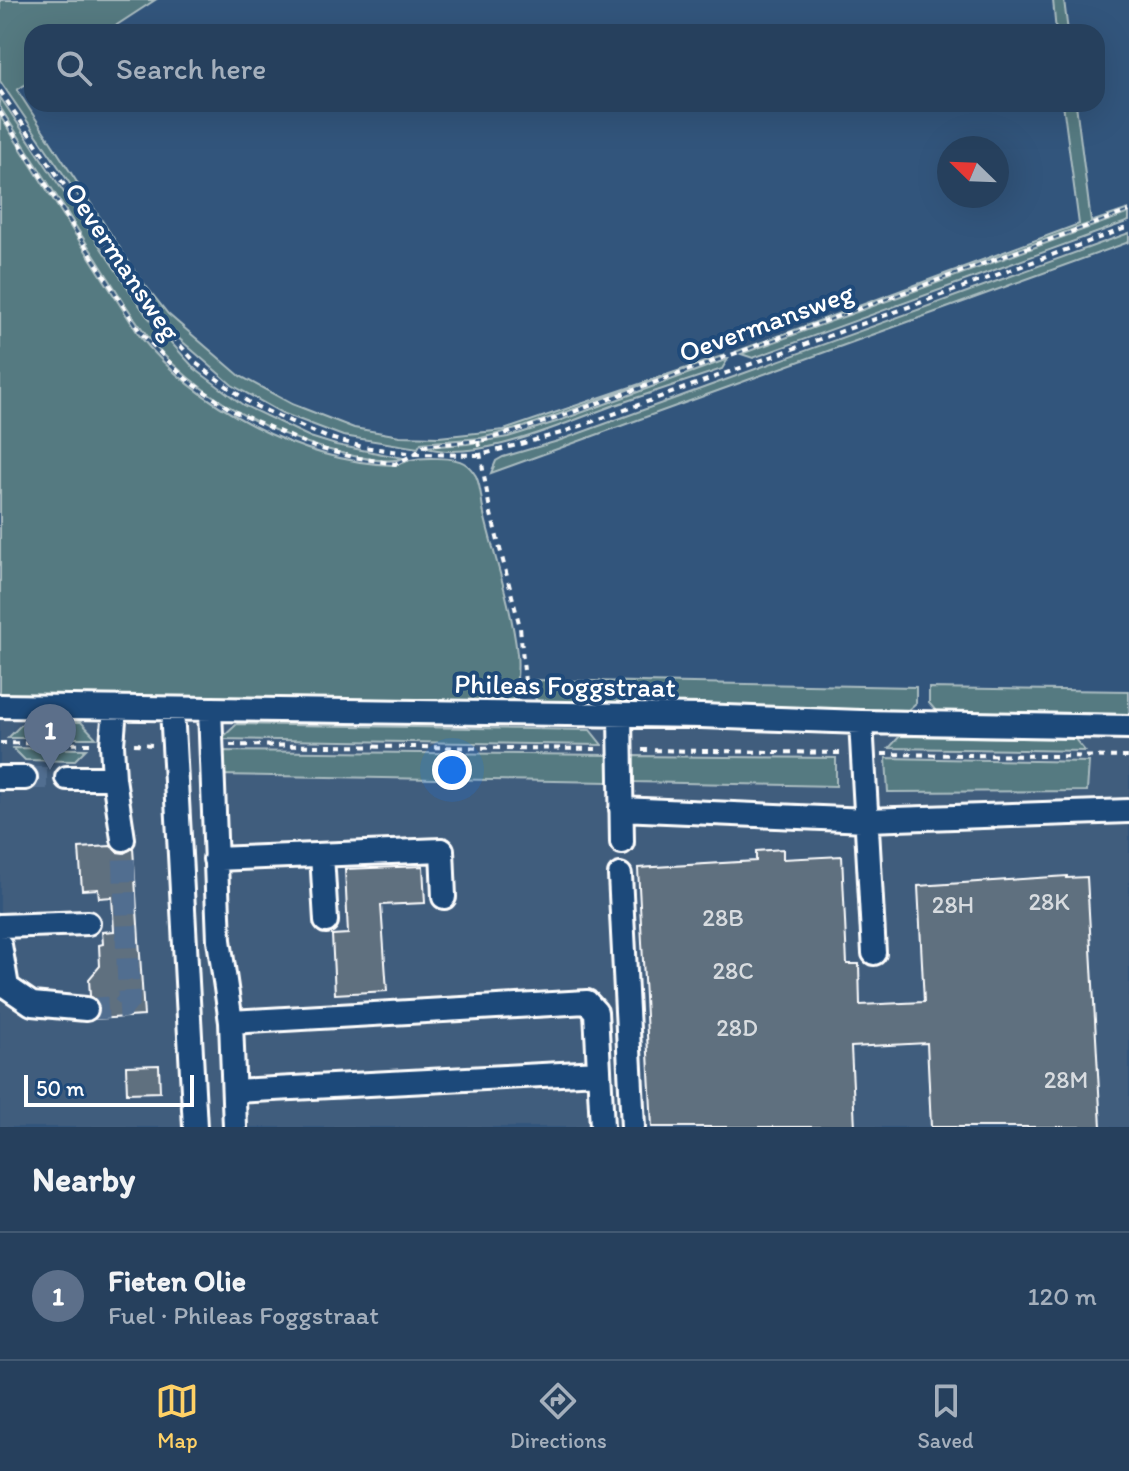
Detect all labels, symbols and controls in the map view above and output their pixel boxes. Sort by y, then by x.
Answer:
search box [24,24,1105,112]
icon: search [52,46,96,90]
text: Search here [116,50,266,87]
north arrow [937,136,1009,208]
street label: Oevermansweg [58,175,189,347]
street label: Oevermansweg [674,274,859,369]
street label: Phileas Foggstraat [454,666,676,704]
pin: 1 [24,704,76,770]
your location [432,750,472,790]
house number: 28K [1028,887,1070,916]
house number: 28H [932,890,974,919]
house number: 28B [702,903,744,932]
house number: 28C [712,956,754,985]
house number: 28D [716,1013,758,1042]
house number: 28M [1044,1065,1088,1094]
scale bar [24,1071,194,1107]
text: 50 m [36,1075,85,1102]
text: Nearby [32,1159,135,1200]
text: Fieten Olie [108,1262,246,1299]
text: 1 [52,1280,64,1312]
text: 120 m [1028,1280,1097,1312]
text: Fuel · Phileas Foggstraat [108,1299,379,1331]
tab: Map [155,1379,199,1454]
tab: Directions [510,1379,607,1454]
tab: Saved [917,1379,974,1454]

